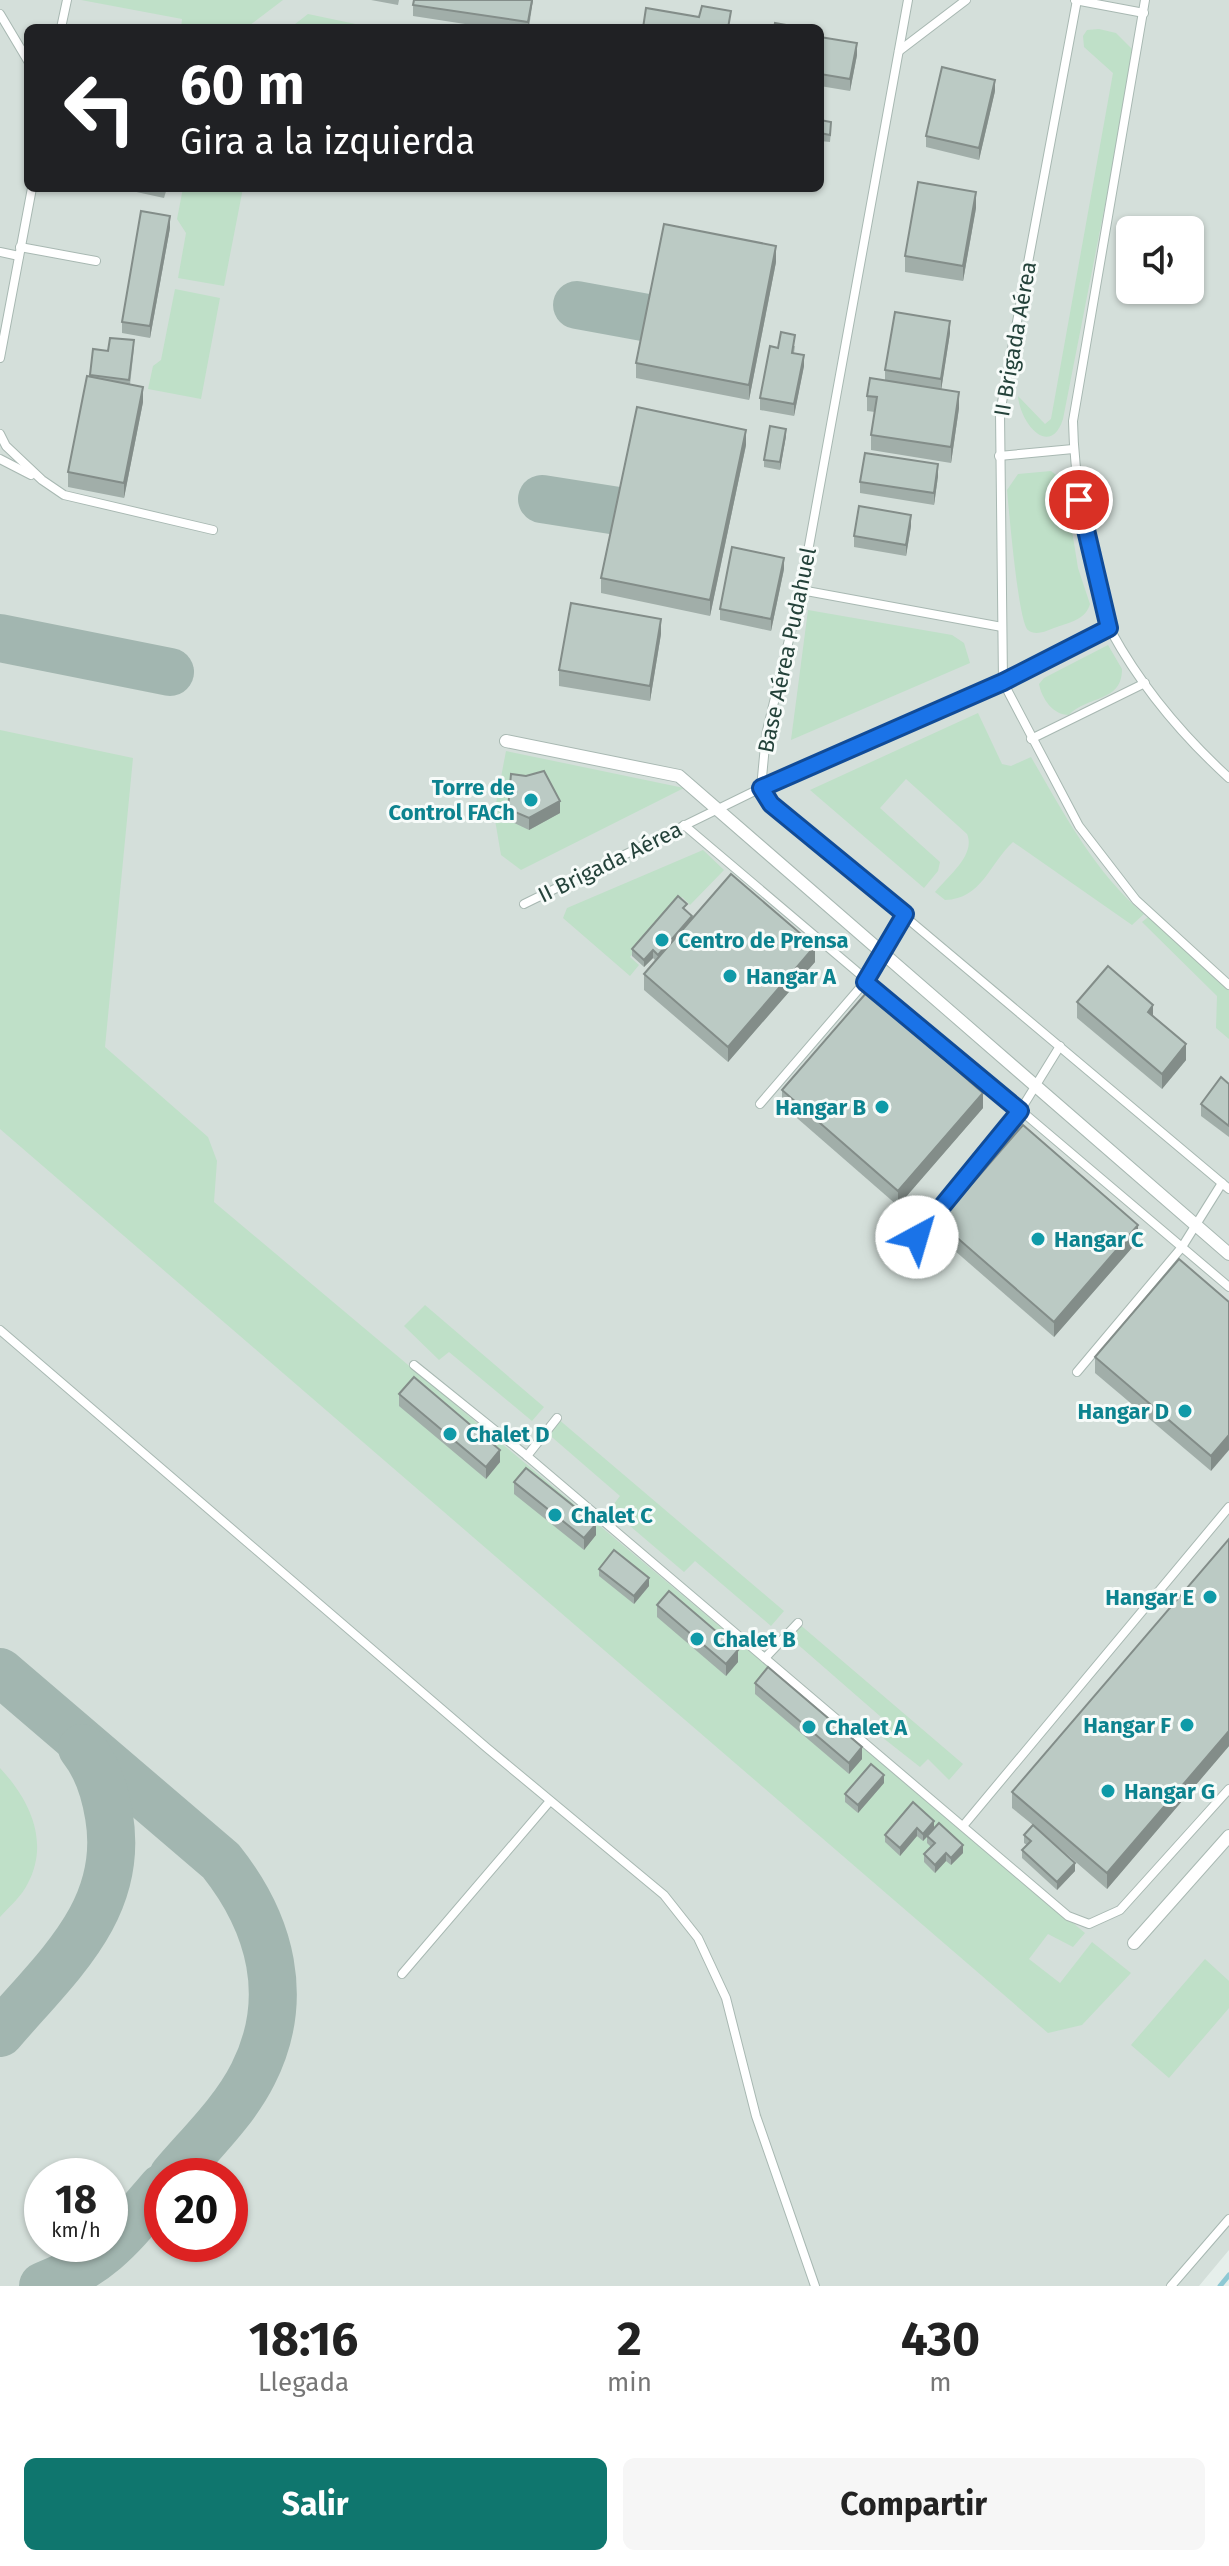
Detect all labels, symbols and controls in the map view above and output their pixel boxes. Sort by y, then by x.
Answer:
text: 60 m [180,52,305,119]
icon: left [48,56,152,160]
text: Gira a la izquierda [180,120,475,164]
map controls [1116,216,1204,304]
button: sound [1116,216,1204,304]
street label: II Brigada Aérea [988,259,1042,419]
pin [1045,466,1113,534]
icon: arrive [1057,478,1101,522]
street label: Base Aérea Pudahuel [752,545,822,755]
place label: Torre de Control FACh [388,774,515,826]
marker: Torre de Control FACh [522,791,540,809]
street label: II Brigada Aérea [534,815,686,909]
place label: Centro de Prensa [678,927,849,954]
marker: Centro de Prensa [653,931,671,949]
place label: Hangar A [746,963,837,990]
marker: Hangar A [721,967,739,985]
place label: Hangar B [775,1094,866,1121]
marker: Hangar B [873,1098,891,1116]
position arrow [875,1195,959,1279]
place label: Hangar C [1054,1226,1144,1253]
marker: Hangar C [1029,1230,1047,1248]
place label: Hangar D [1078,1398,1169,1425]
marker: Hangar D [1176,1402,1194,1420]
place label: Chalet D [466,1421,550,1448]
marker: Chalet D [441,1425,459,1443]
place label: Chalet C [571,1502,653,1529]
marker: Chalet C [546,1506,564,1524]
place label: Hangar E [1105,1584,1194,1611]
marker: Hangar E [1201,1588,1219,1606]
place label: Chalet B [713,1626,796,1653]
marker: Chalet B [688,1630,706,1648]
place label: Hangar F [1083,1712,1171,1739]
place label: Chalet A [825,1714,908,1741]
marker: Hangar F [1178,1716,1196,1734]
marker: Chalet A [800,1718,818,1736]
place label: Hangar G [1124,1778,1215,1805]
marker: Hangar G [1099,1782,1117,1800]
speed limit sign: 20 [144,2158,248,2262]
text: 18 [55,2176,97,2224]
text: km/h [51,2218,101,2242]
text: 18:16 [249,2310,358,2368]
text: 2 [617,2310,642,2368]
text: 430 [901,2310,980,2368]
text: Llegada [258,2367,349,2398]
text: min [607,2367,652,2398]
text: m [929,2367,952,2398]
button: Salir [24,2458,607,2550]
button: Compartir [623,2458,1205,2550]

